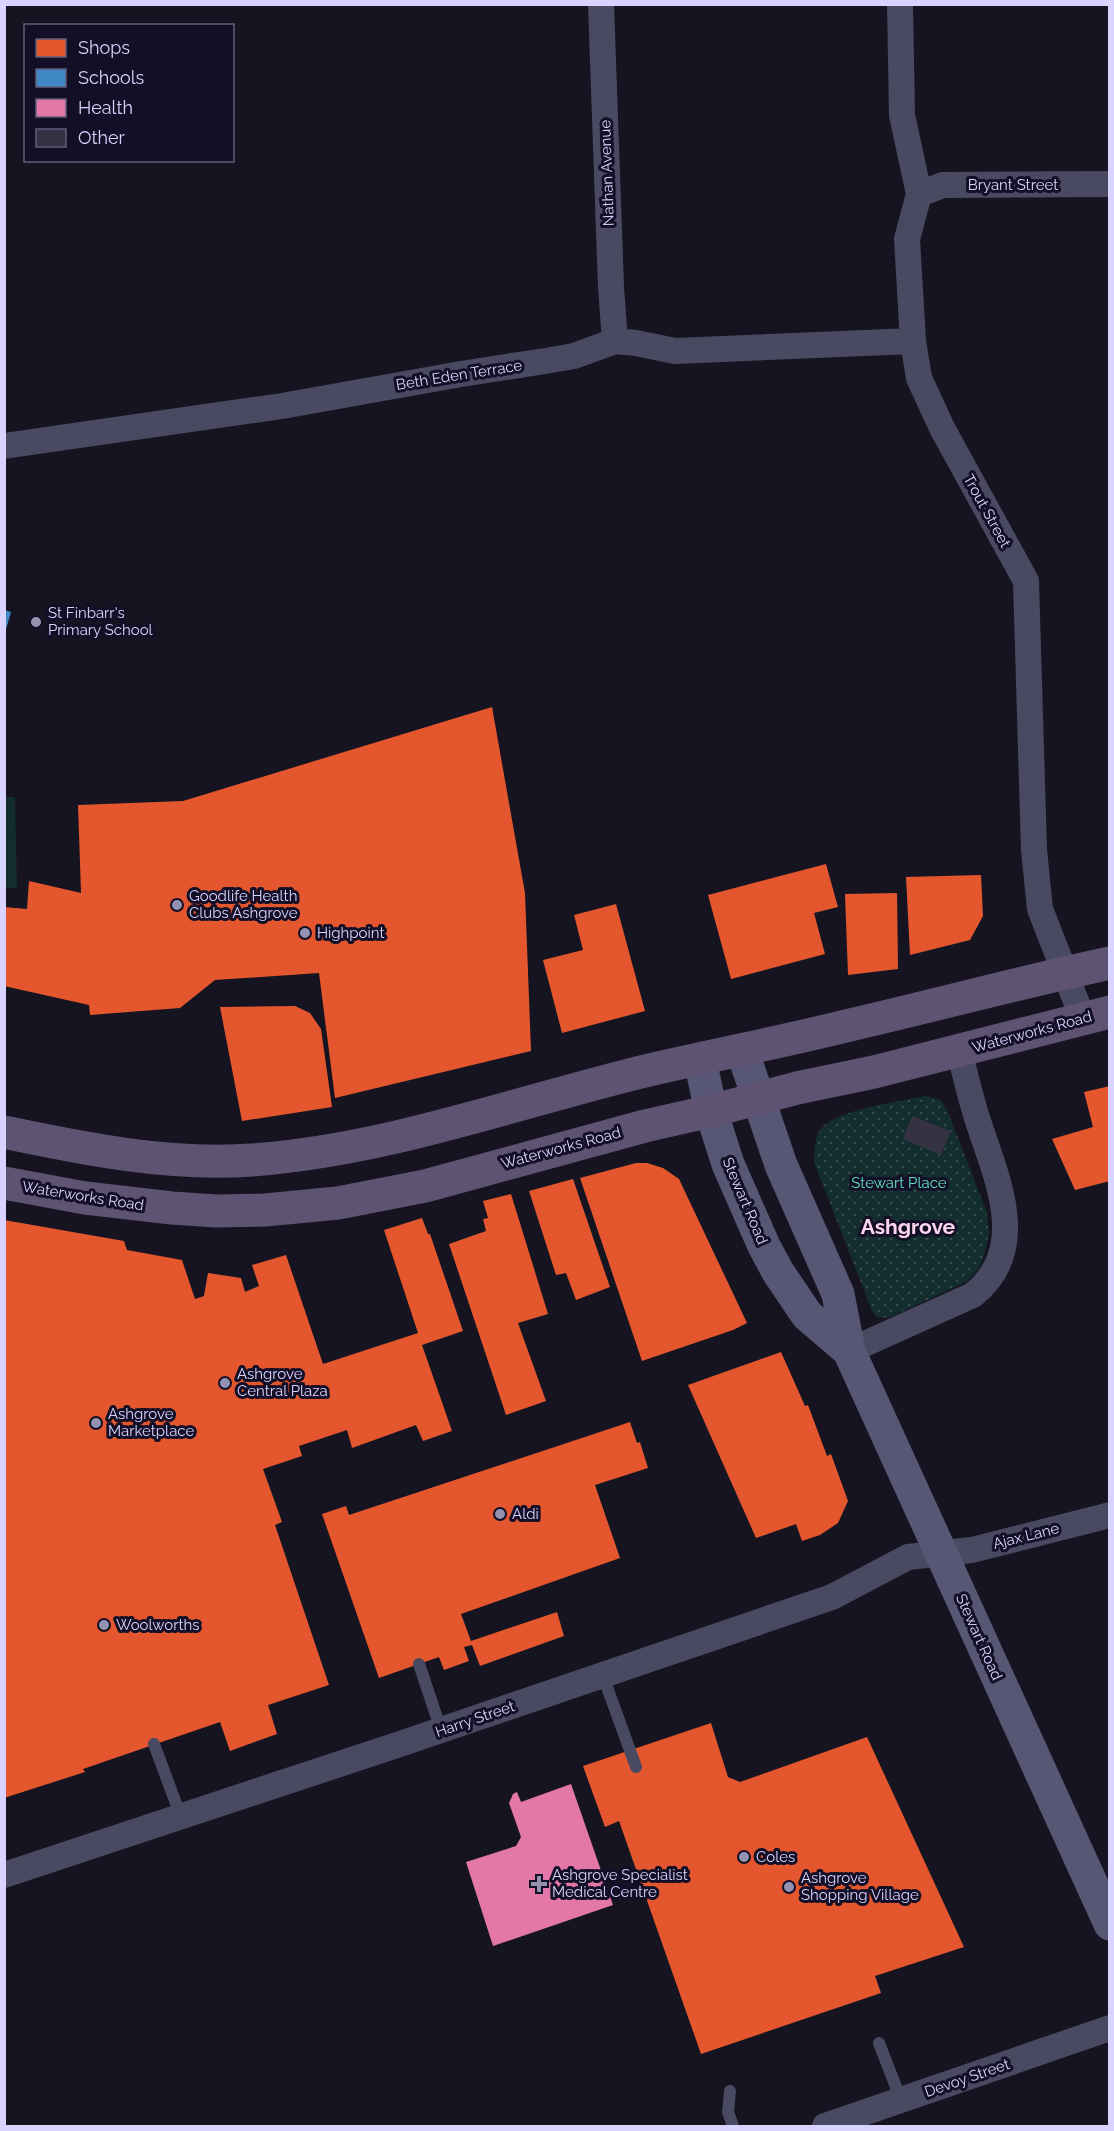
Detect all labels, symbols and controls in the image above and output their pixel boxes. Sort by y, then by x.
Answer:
legend [24,24,234,162]
text: Shops [78,37,130,58]
text: Schools [78,67,145,88]
text: Health [78,97,133,118]
street label: Nathan Avenue [596,119,618,226]
text: Other [78,127,126,148]
street label: Bryant Street [968,176,1058,194]
street label: Beth Eden Terrace [395,356,524,394]
street label: Trout Street [959,471,1015,551]
place label: St Finbarr's Primary School [48,604,154,639]
marker: St Finbarr's Primary School [29,615,43,629]
place label: Goodlife Health Clubs Ashgrove [189,887,298,922]
marker: Goodlife Health Clubs Ashgrove [170,898,184,912]
place label: Highpoint [317,924,385,942]
marker: Highpoint [298,926,312,940]
street label: Waterworks Road [970,1007,1094,1057]
street label: Waterworks Road [499,1123,623,1173]
street label: Stewart Road [719,1155,771,1247]
park label: Stewart Place [851,1174,947,1192]
street label: Waterworks Road [21,1177,145,1215]
district label: Ashgrove [861,1214,956,1239]
place label: Ashgrove Central Plaza [237,1365,328,1400]
marker: Ashgrove Central Plaza [218,1376,232,1390]
place label: Ashgrove Marketplace [108,1405,194,1440]
marker: Ashgrove Marketplace [89,1416,103,1430]
place label: Aldi [512,1505,539,1523]
marker: Aldi [493,1507,507,1521]
street label: Ajax Lane [991,1519,1061,1553]
street label: Stewart Road [952,1591,1006,1683]
place label: Woolworths [116,1616,200,1634]
marker: Woolworths [97,1618,111,1632]
street label: Harry Street [433,1697,517,1741]
place label: Coles [756,1848,795,1866]
marker: Coles [737,1850,751,1864]
place label: Ashgrove Specialist Medical Centre [552,1866,688,1901]
place label: Ashgrove Shopping Village [801,1869,919,1904]
marker: Ashgrove Specialist Medical Centre [530,1875,548,1893]
marker: Ashgrove Shopping Village [782,1880,796,1894]
street label: Devoy Street [922,2055,1012,2101]

